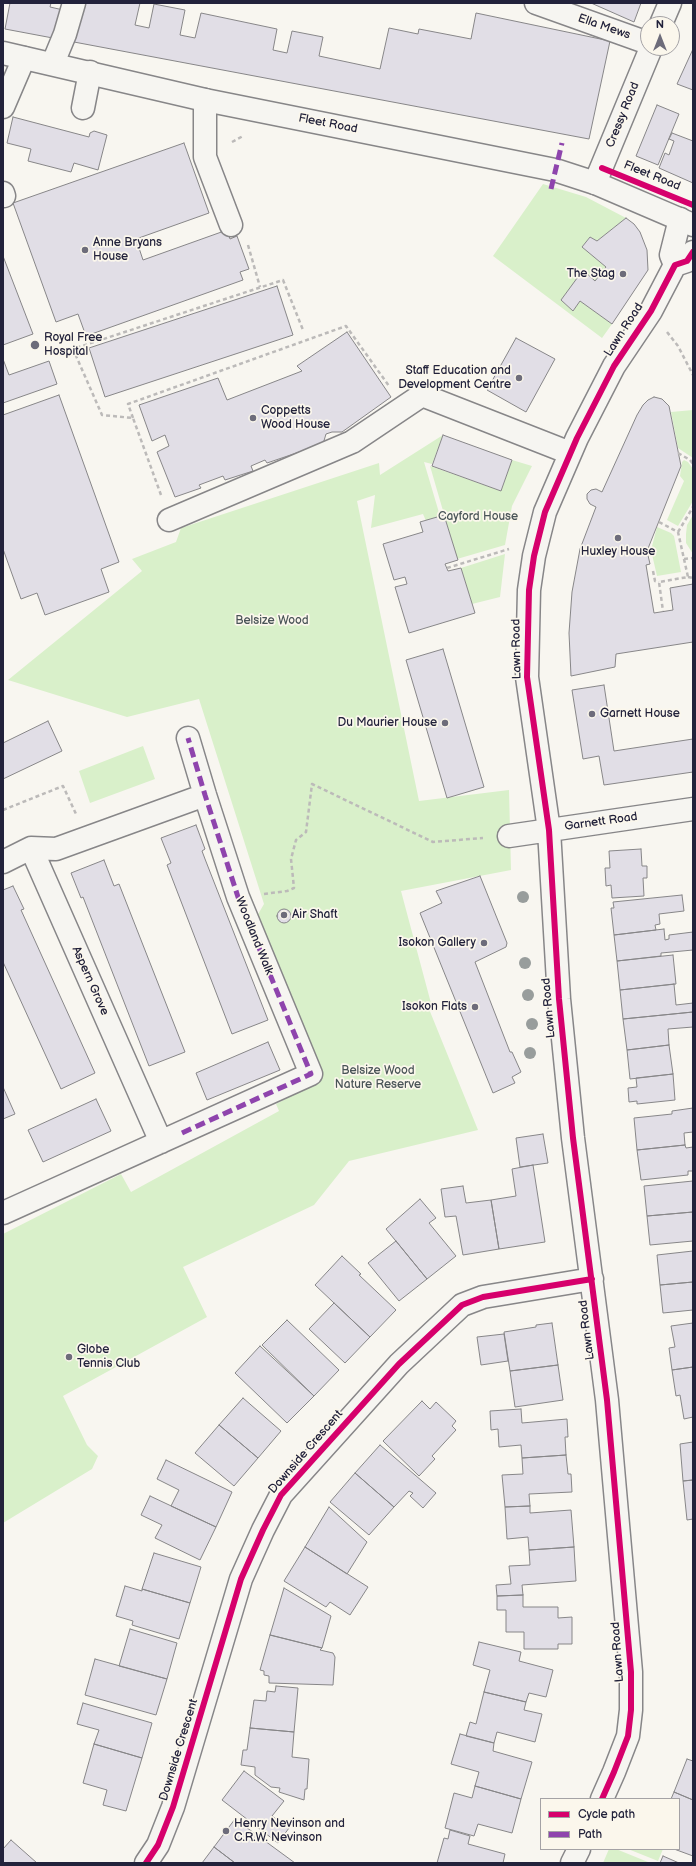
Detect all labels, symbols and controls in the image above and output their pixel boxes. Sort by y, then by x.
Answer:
street label: Ella Mews [576,11,632,43]
north arrow [640,16,680,56]
text: N [656,18,664,31]
street label: Cressy Road [603,80,643,150]
street label: Fleet Road [297,111,359,137]
street label: Fleet Road [622,158,682,194]
place label: Anne Bryans House [93,236,162,264]
marker: Anne Bryans House [80,245,90,255]
place label: The Stag [567,267,615,281]
marker: The Stag [618,269,628,279]
street label: Lawn Road [602,301,646,359]
place label: Royal Free Hospital [44,331,102,359]
marker: Royal Free Hospital [29,339,41,351]
place label: Staff Education and Development Centre [398,364,511,392]
marker: Staff Education and Development Centre [514,373,524,383]
place label: Coppetts Wood House [261,404,330,432]
marker: Coppetts Wood House [248,413,258,423]
park label: Cayford House [438,510,518,524]
marker: Huxley House [613,533,623,543]
place label: Huxley House [581,545,655,559]
park label: Belsize Wood [235,614,309,628]
street label: Lawn Road [509,619,525,679]
place label: Garnett House [600,707,680,721]
marker: Garnett House [587,709,597,719]
place label: Du Maurier House [337,716,437,730]
marker: Du Maurier House [440,718,450,728]
street label: Garnett Road [564,810,638,834]
street label: Woodland Walk [232,895,276,977]
place label: Air Shaft [292,908,338,922]
marker: Air Shaft [279,910,289,920]
place label: Isokon Gallery [398,936,476,950]
marker: Isokon Gallery [479,938,489,948]
street label: Aspern Grove [68,944,112,1018]
street label: Lawn Road [539,977,559,1039]
place label: Isokon Flats [402,1000,467,1014]
marker: Isokon Flats [470,1002,480,1012]
park label: Belsize Wood Nature Reserve [335,1064,421,1092]
street label: Lawn Road [576,1299,598,1361]
place label: Globe Tennis Club [77,1343,140,1371]
marker: Globe Tennis Club [64,1352,74,1362]
street label: Downside Crescent [266,1407,346,1497]
street label: Lawn Road [609,1621,627,1683]
street label: Downside Crescent [157,1697,201,1803]
legend [540,1798,680,1850]
text: Cycle path [578,1807,635,1822]
place label: Henry Nevinson and C.R.W. Nevinson [234,1817,345,1845]
marker: Henry Nevinson and C.R.W. Nevinson [221,1826,231,1836]
text: Path [578,1827,602,1842]

